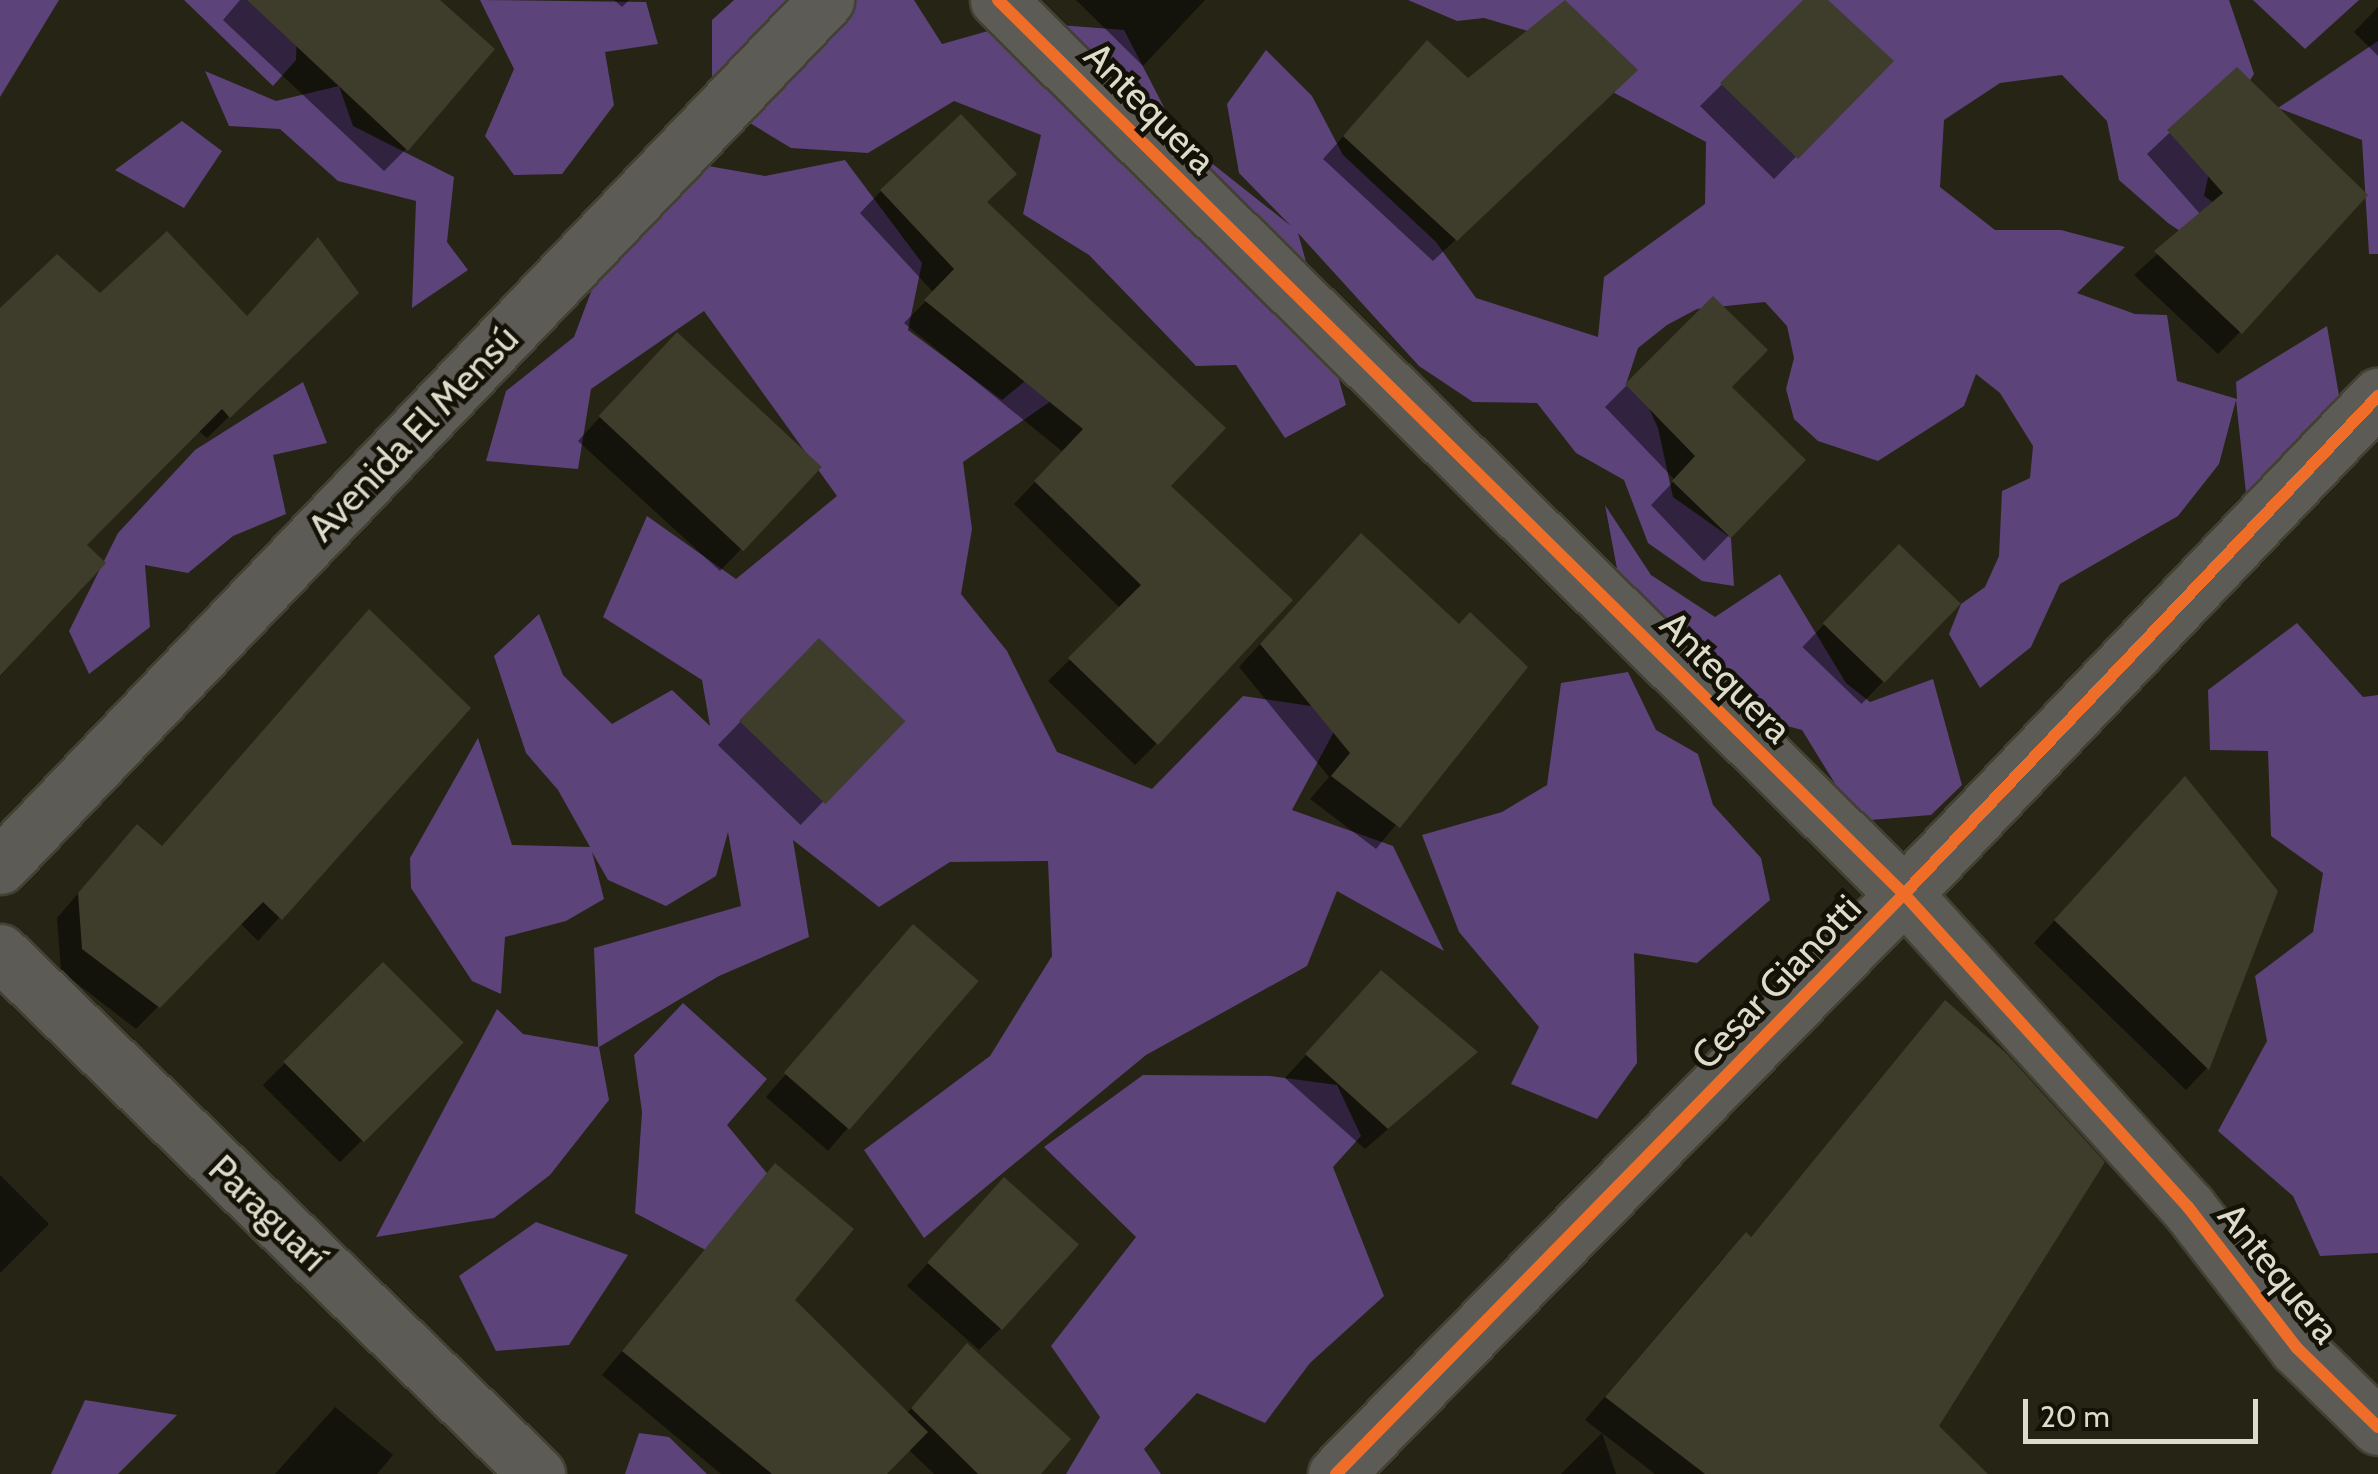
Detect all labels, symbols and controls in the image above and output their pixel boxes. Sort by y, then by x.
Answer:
street label: Antequera [1075,33,1225,183]
street label: Avenida El Mensú [299,316,527,550]
street label: Antequera [1651,602,1801,752]
street label: Cesar Gianotti [1682,886,1870,1078]
street label: Paraguarí [199,1146,337,1280]
street label: Antequera [2209,1194,2349,1352]
scale bar [2028,1379,2263,1441]
text: 20 m [2040,1398,2110,1435]

